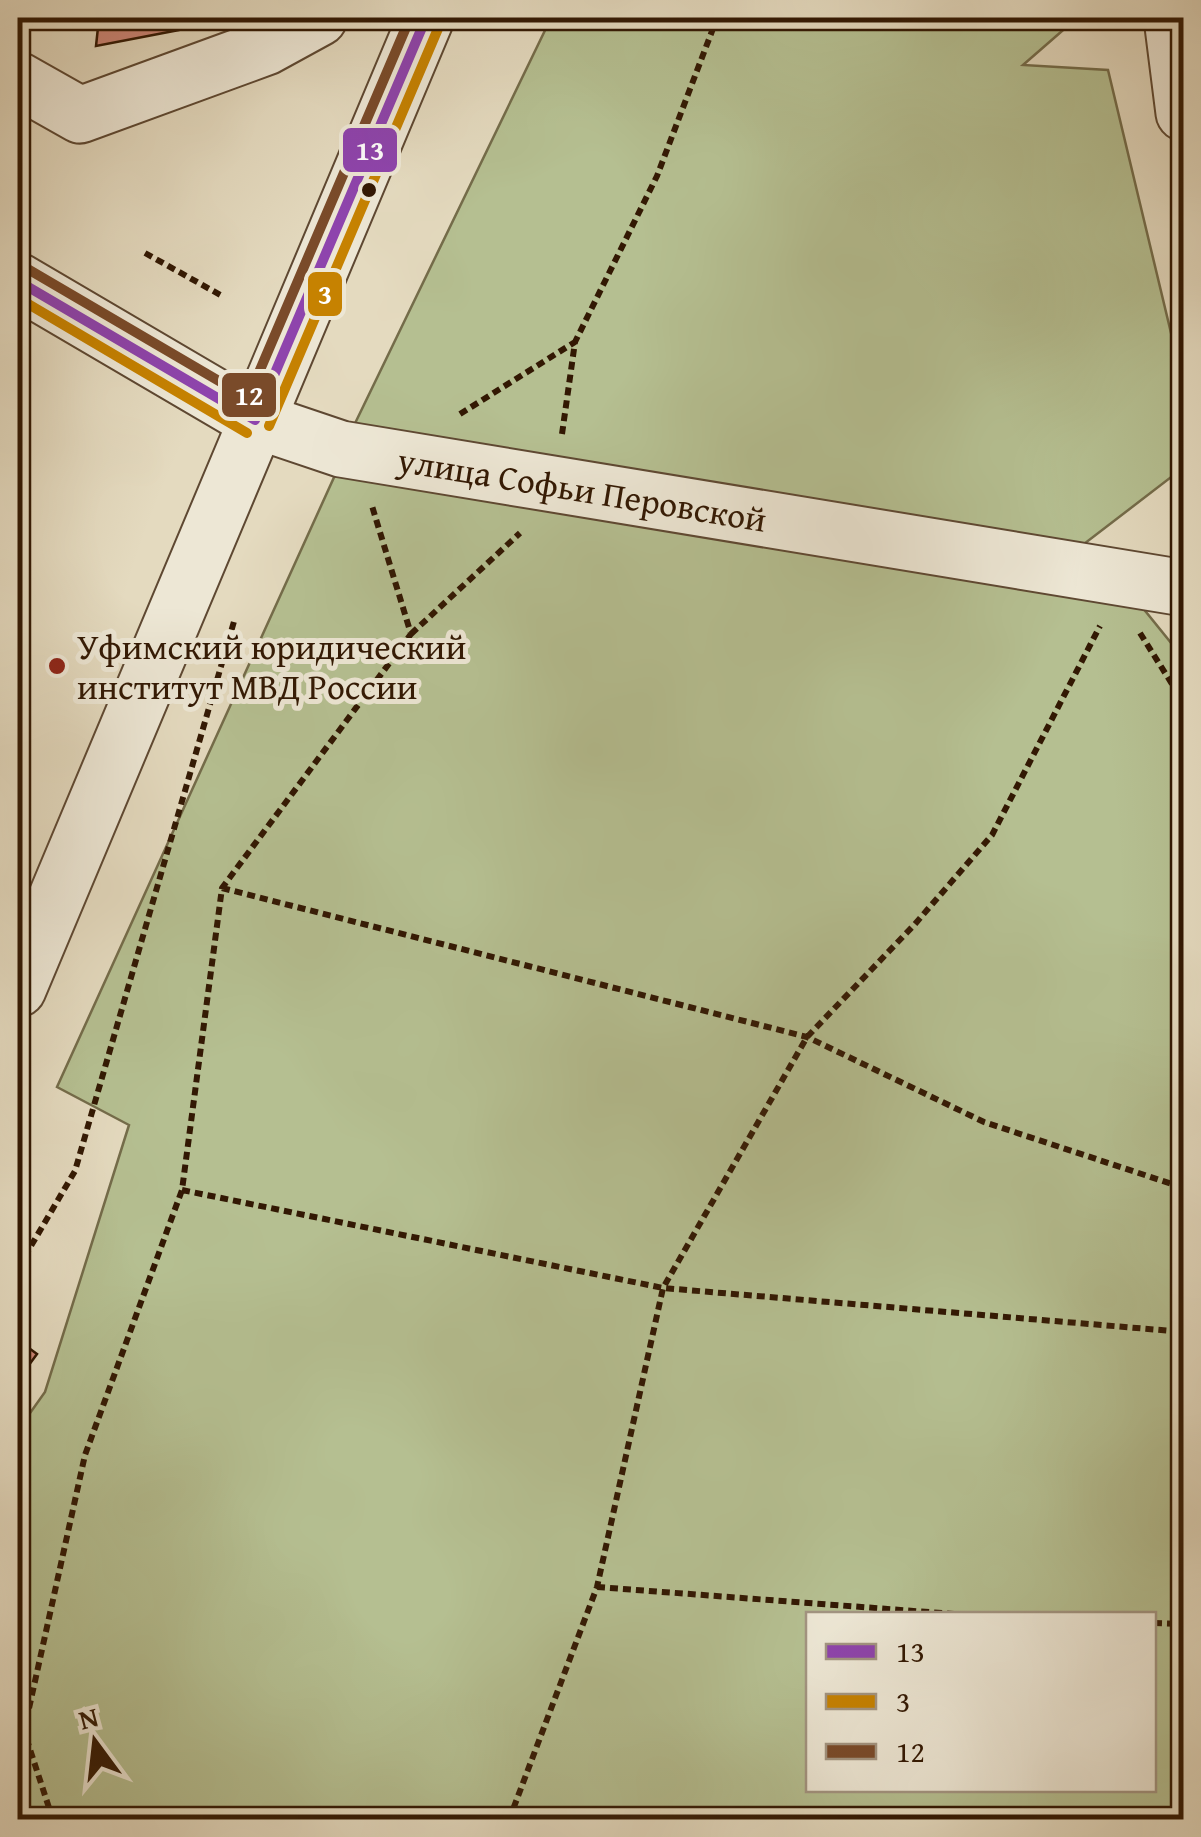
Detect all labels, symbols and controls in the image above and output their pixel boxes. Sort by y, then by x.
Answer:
line badge: 13 [341,126,399,174]
text: 13 [355,129,385,170]
unlabelled marker [359,180,379,200]
line badge: 3 [306,270,344,318]
text: 3 [318,273,332,314]
line badge: 12 [220,371,278,419]
text: 12 [234,374,264,415]
street label: улица Софьи Перовской [393,433,770,544]
place label: Уфимский юридический институт МВД России [77,621,466,712]
marker: Уфимский юридический институт МВД России [46,655,68,677]
legend [806,1612,1156,1792]
text: 13 [896,1629,925,1673]
text: 3 [896,1679,910,1723]
north arrow [45,1692,145,1792]
text: N [74,1695,103,1740]
text: 12 [896,1729,925,1773]

